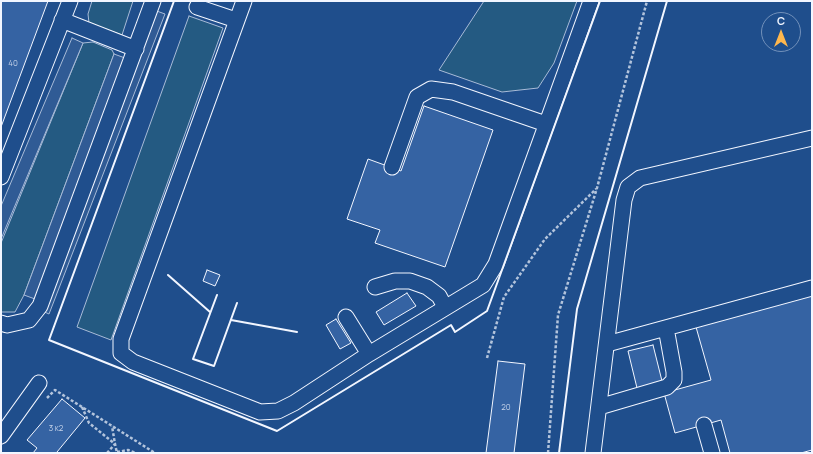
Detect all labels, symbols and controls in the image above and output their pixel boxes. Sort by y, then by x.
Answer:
north arrow [761,12,801,52]
text: С [777,13,785,28]
house number: 40 [8,59,18,69]
house number: 20 [501,403,511,413]
house number: 3 к2 [49,424,63,434]

